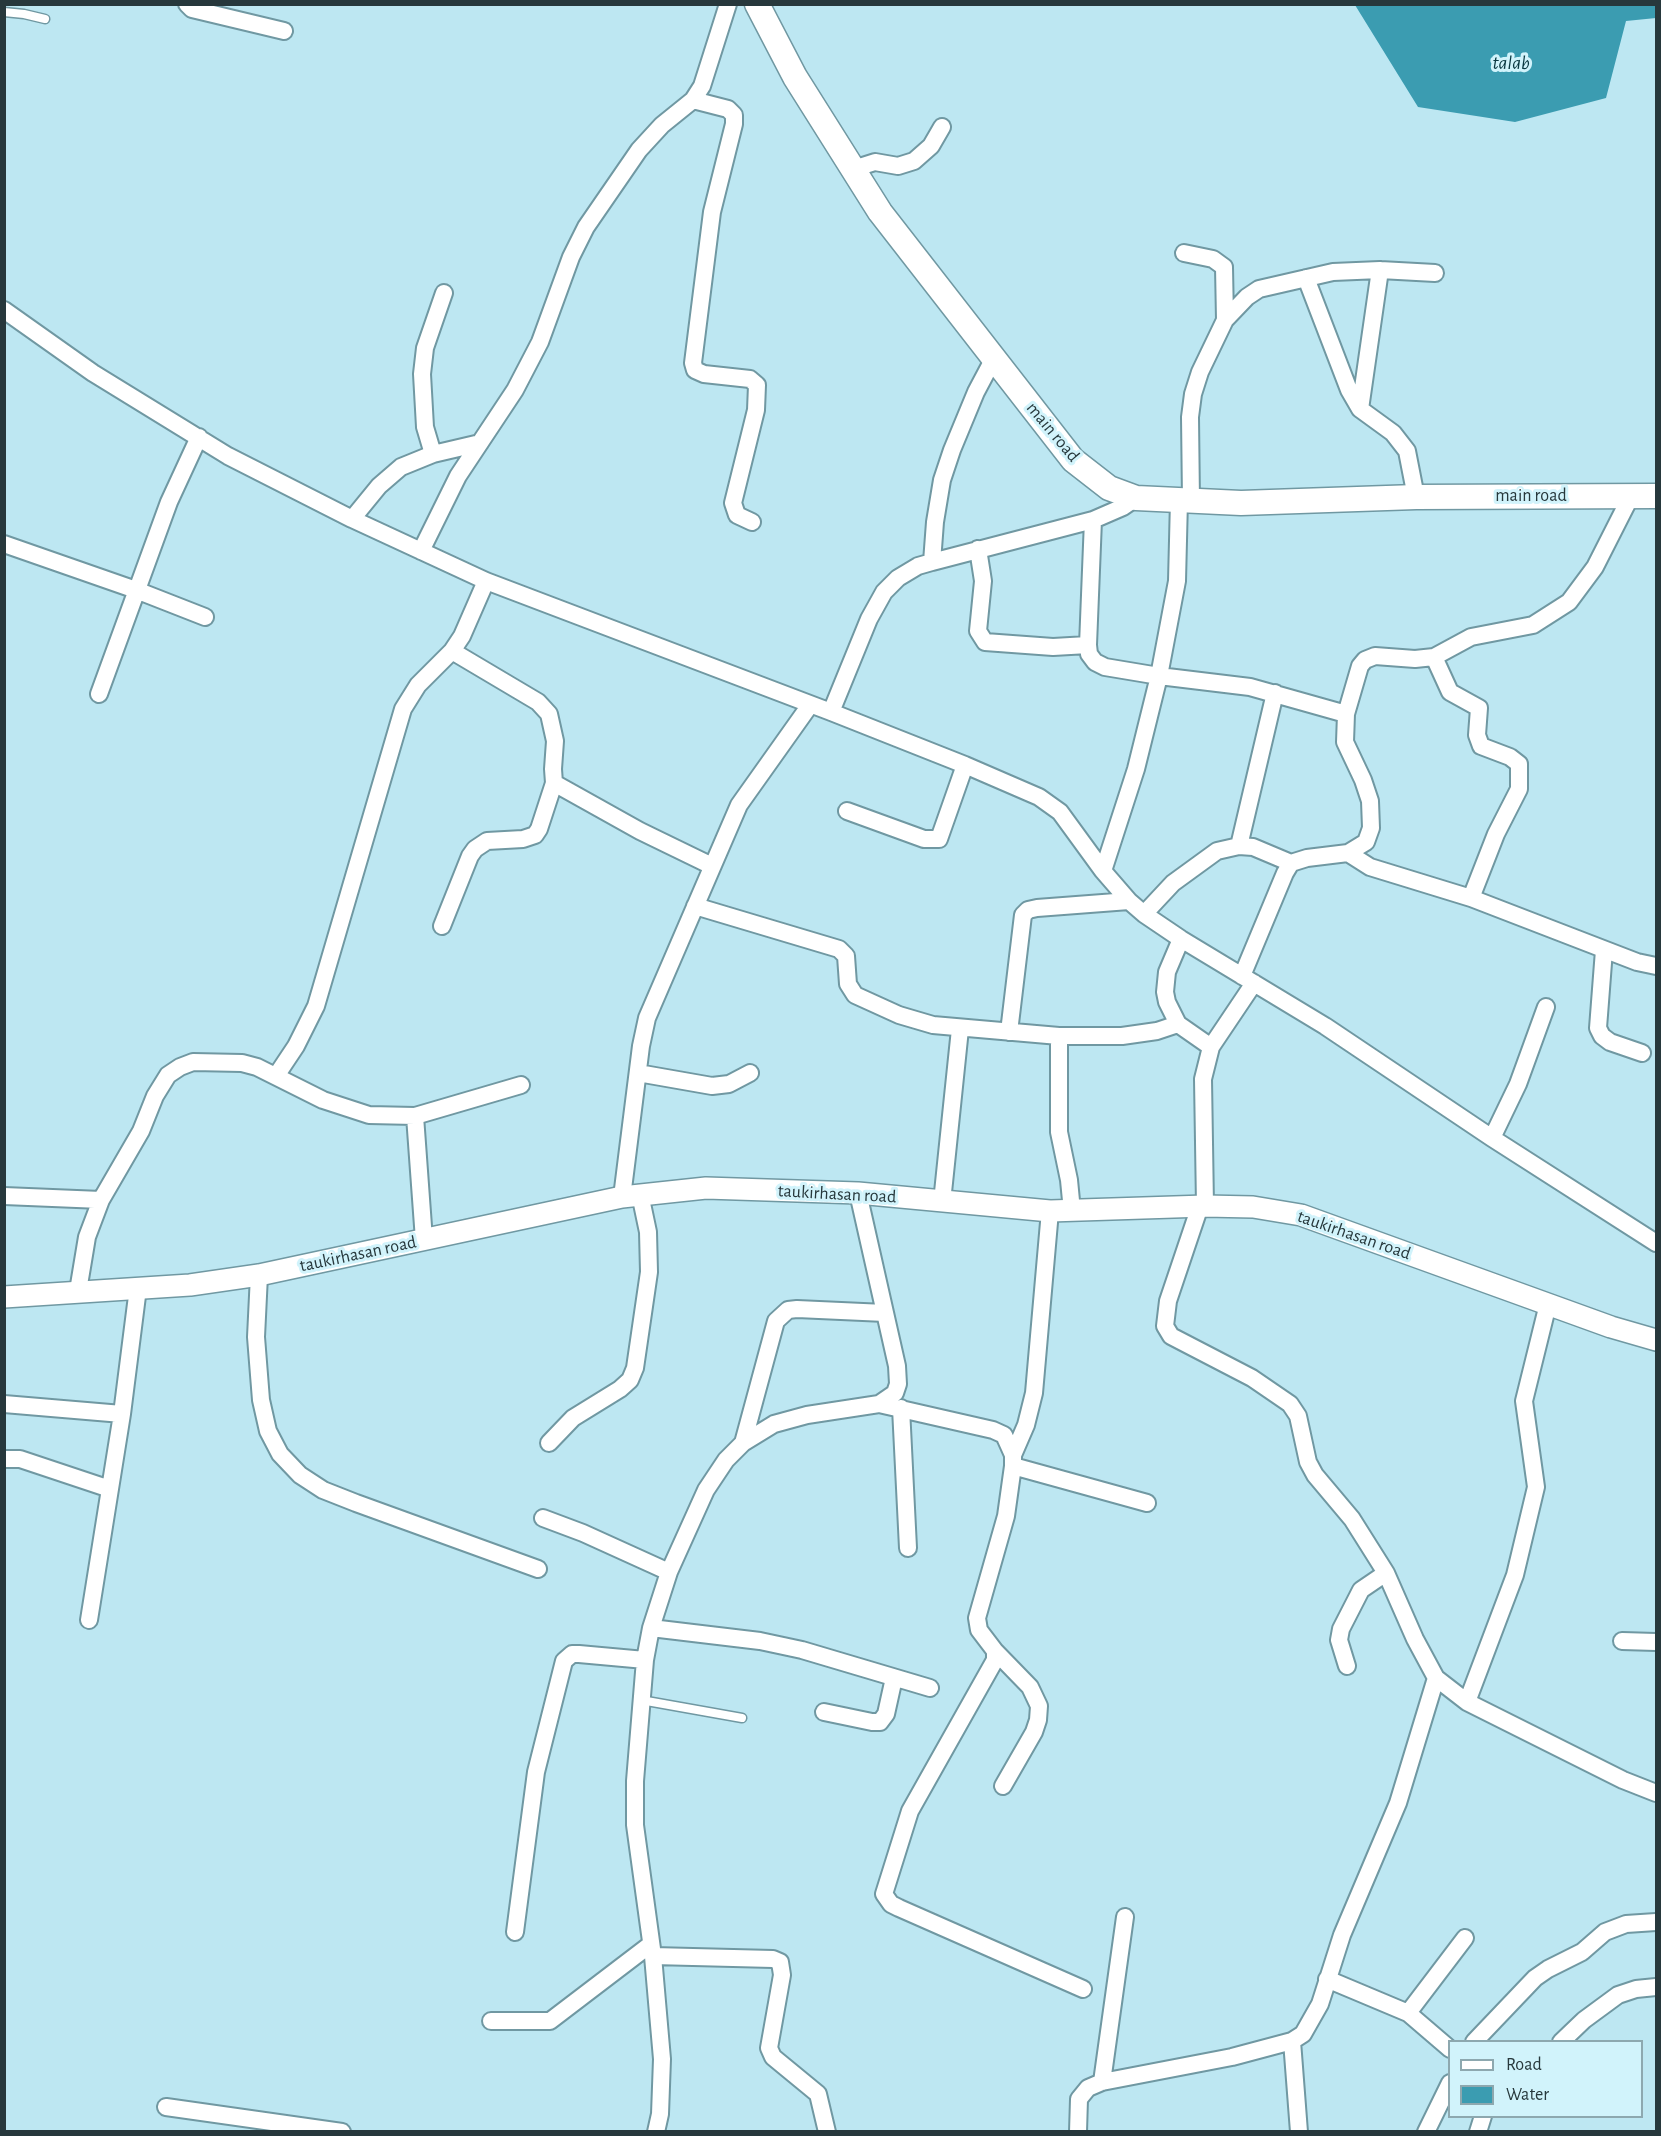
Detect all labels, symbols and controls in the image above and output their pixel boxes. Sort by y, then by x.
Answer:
water label: talab [1492,51,1530,75]
street label: main road [1022,398,1084,466]
street label: main road [1495,485,1567,507]
street label: taukirhasan road [777,1180,897,1208]
street label: taukirhasan road [1294,1205,1414,1265]
street label: taukirhasan road [298,1231,418,1277]
legend [1448,2040,1643,2118]
text: Road [1506,2056,1542,2074]
text: Water [1506,2086,1549,2104]

